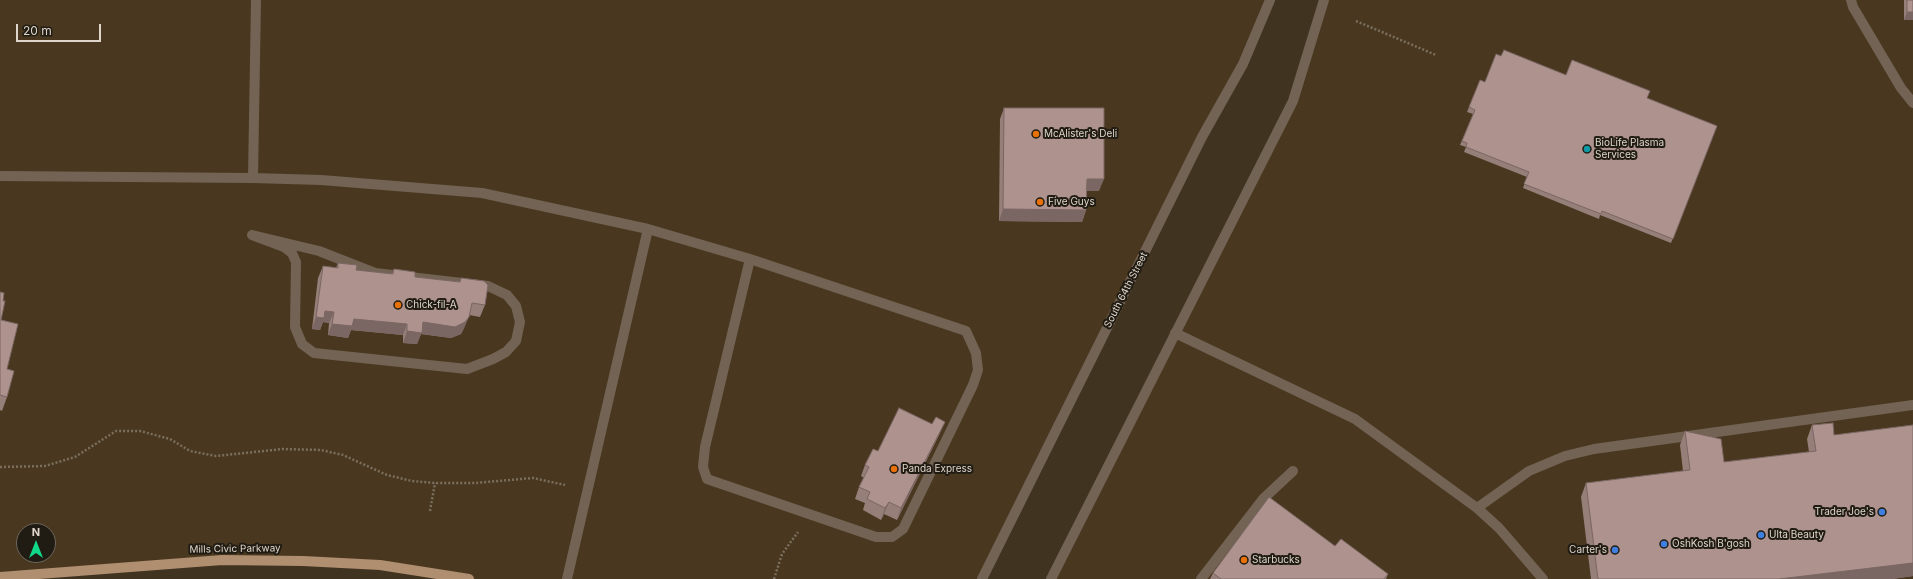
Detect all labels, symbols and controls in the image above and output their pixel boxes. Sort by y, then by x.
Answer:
scale bar [18,16,103,42]
text: 20 m [23,23,52,38]
place label: McAlister's Deli [1044,128,1117,140]
marker: McAlister's Deli [1031,129,1041,139]
place label: BioLife Plasma Services [1595,137,1664,160]
marker: BioLife Plasma Services [1582,144,1592,154]
place label: Five Guys [1048,196,1095,208]
marker: Five Guys [1035,197,1045,207]
street label: South 64th Street [1102,250,1150,330]
place label: Chick-fil-A [406,299,457,311]
marker: Chick-fil-A [393,300,403,310]
place label: Panda Express [902,463,972,475]
marker: Panda Express [889,464,899,474]
place label: Trader Joe's [1815,506,1874,518]
marker: Trader Joe's [1877,507,1887,517]
north arrow [16,523,56,563]
text: N [32,525,40,539]
place label: Ulta Beauty [1769,529,1824,541]
marker: Ulta Beauty [1756,530,1766,540]
place label: OshKosh B'gosh [1672,538,1750,550]
marker: OshKosh B'gosh [1659,539,1669,549]
street label: Mills Civic Parkway [189,542,281,556]
place label: Carter's [1569,544,1607,556]
marker: Carter's [1610,545,1620,555]
place label: Starbucks [1252,554,1300,566]
marker: Starbucks [1239,555,1249,565]

